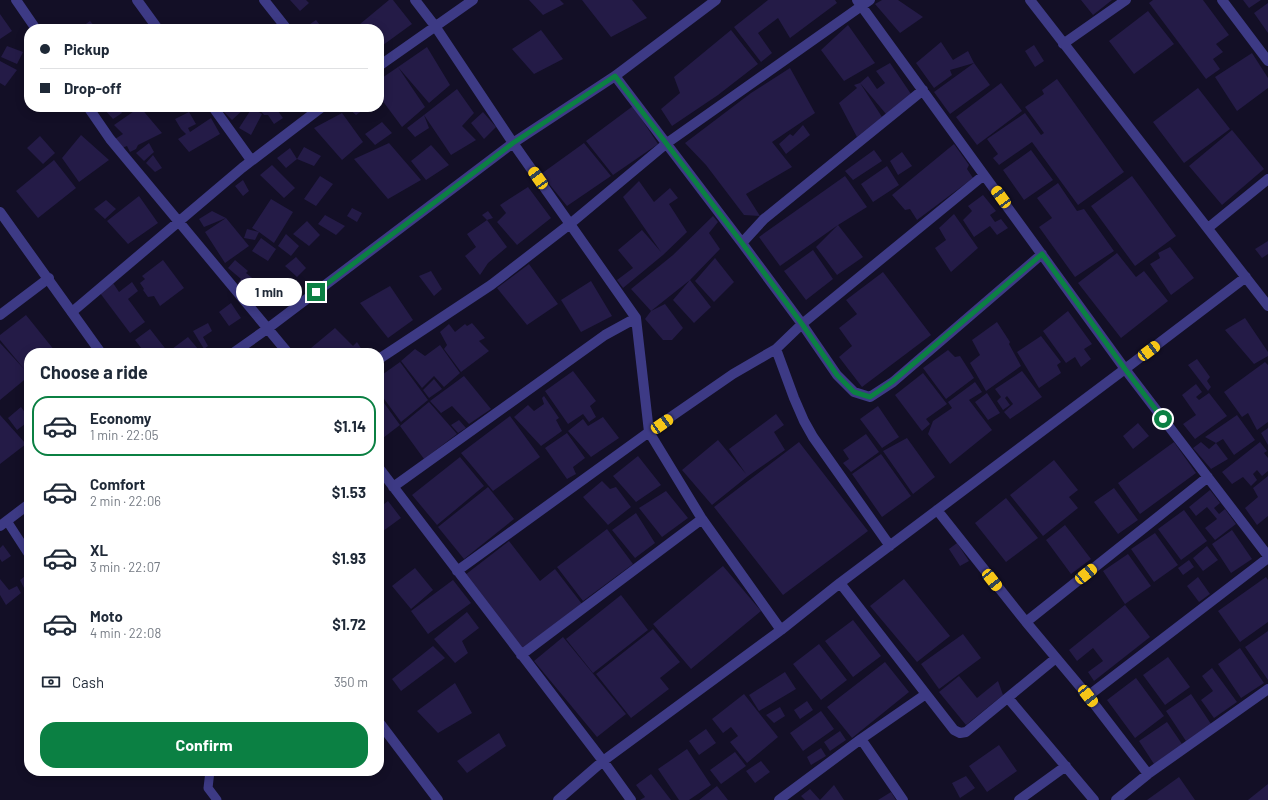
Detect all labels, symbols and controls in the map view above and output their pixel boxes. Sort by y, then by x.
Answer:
text: Pickup [64,40,110,58]
text: Drop-off [64,79,122,97]
car [526,165,550,191]
car [989,184,1013,210]
callout: 1 min [236,278,302,306]
route end [307,283,325,301]
text: 1 min [255,284,283,300]
car [1136,339,1162,363]
text: Choose a ride [40,361,148,383]
icon: car [42,408,78,444]
text: Economy [90,409,151,427]
route start [1154,410,1172,428]
car [649,412,675,436]
text: $1.14 [334,417,366,435]
text: 1 min · 22:05 [90,427,159,443]
icon: car [42,474,78,510]
text: Comfort [90,475,145,493]
text: $1.53 [332,483,366,501]
text: 2 min · 22:06 [90,493,161,509]
icon: car [42,540,78,576]
text: XL [90,541,108,559]
text: $1.93 [332,549,366,567]
text: 3 min · 22:07 [90,559,160,575]
car [1073,562,1099,586]
car [980,567,1004,593]
icon: car [42,606,78,642]
text: Moto [90,607,123,625]
text: $1.72 [332,615,366,633]
text: 4 min · 22:08 [90,625,161,641]
icon: cash [40,671,62,693]
text: Cash [72,673,104,691]
text: 350 m [334,674,368,690]
car [1076,683,1100,709]
button: Confirm [40,722,368,768]

